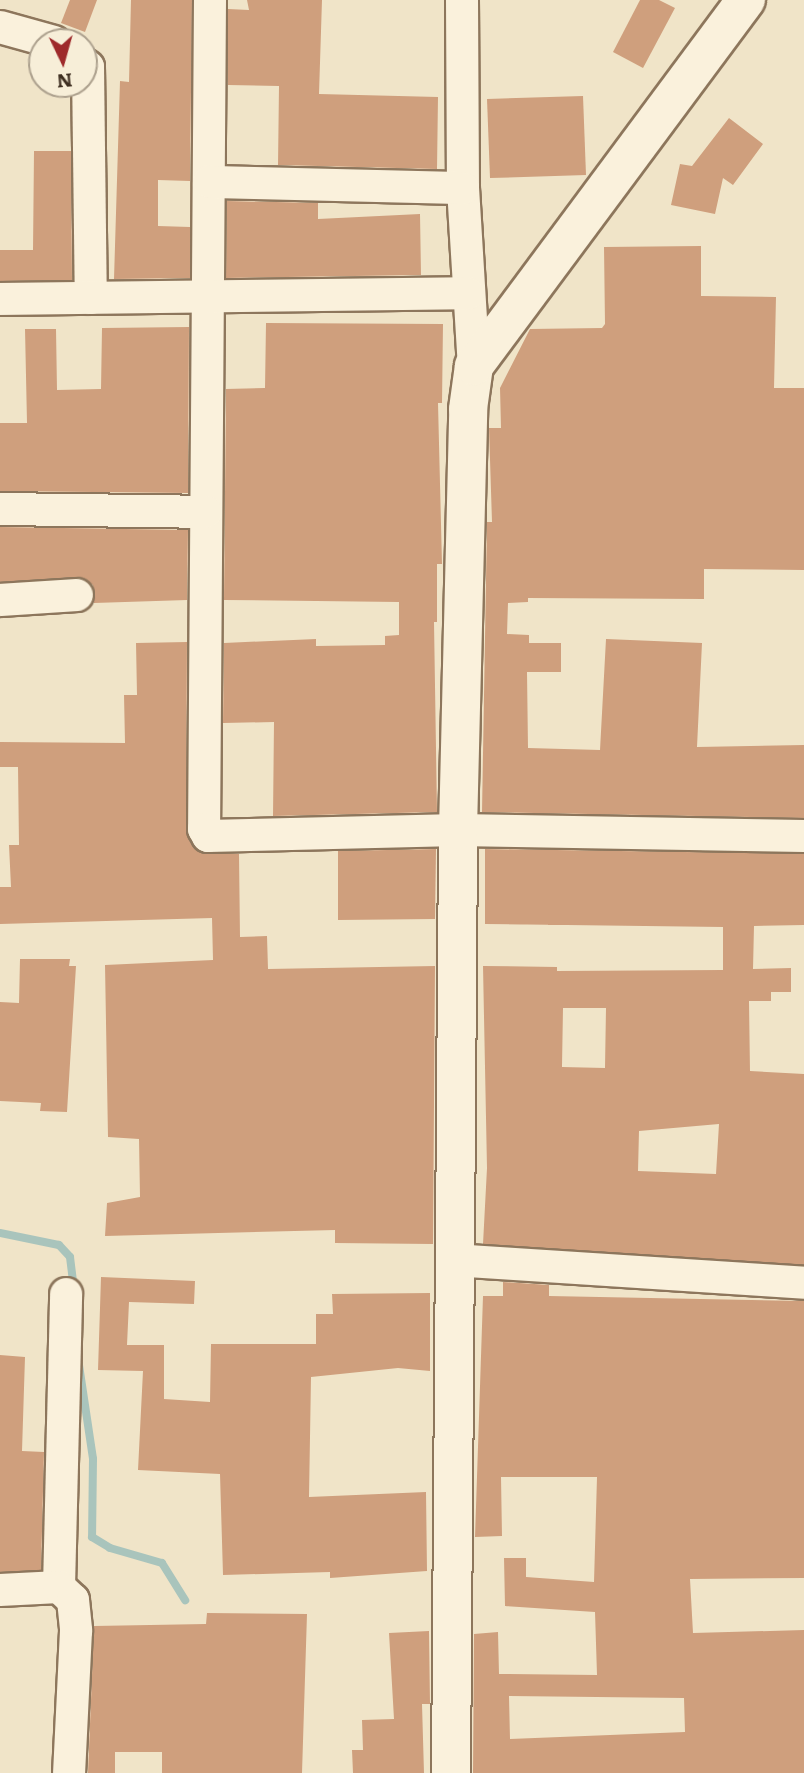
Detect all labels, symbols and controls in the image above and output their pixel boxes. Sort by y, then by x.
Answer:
north arrow [28,28,98,98]
text: N [55,67,74,97]

